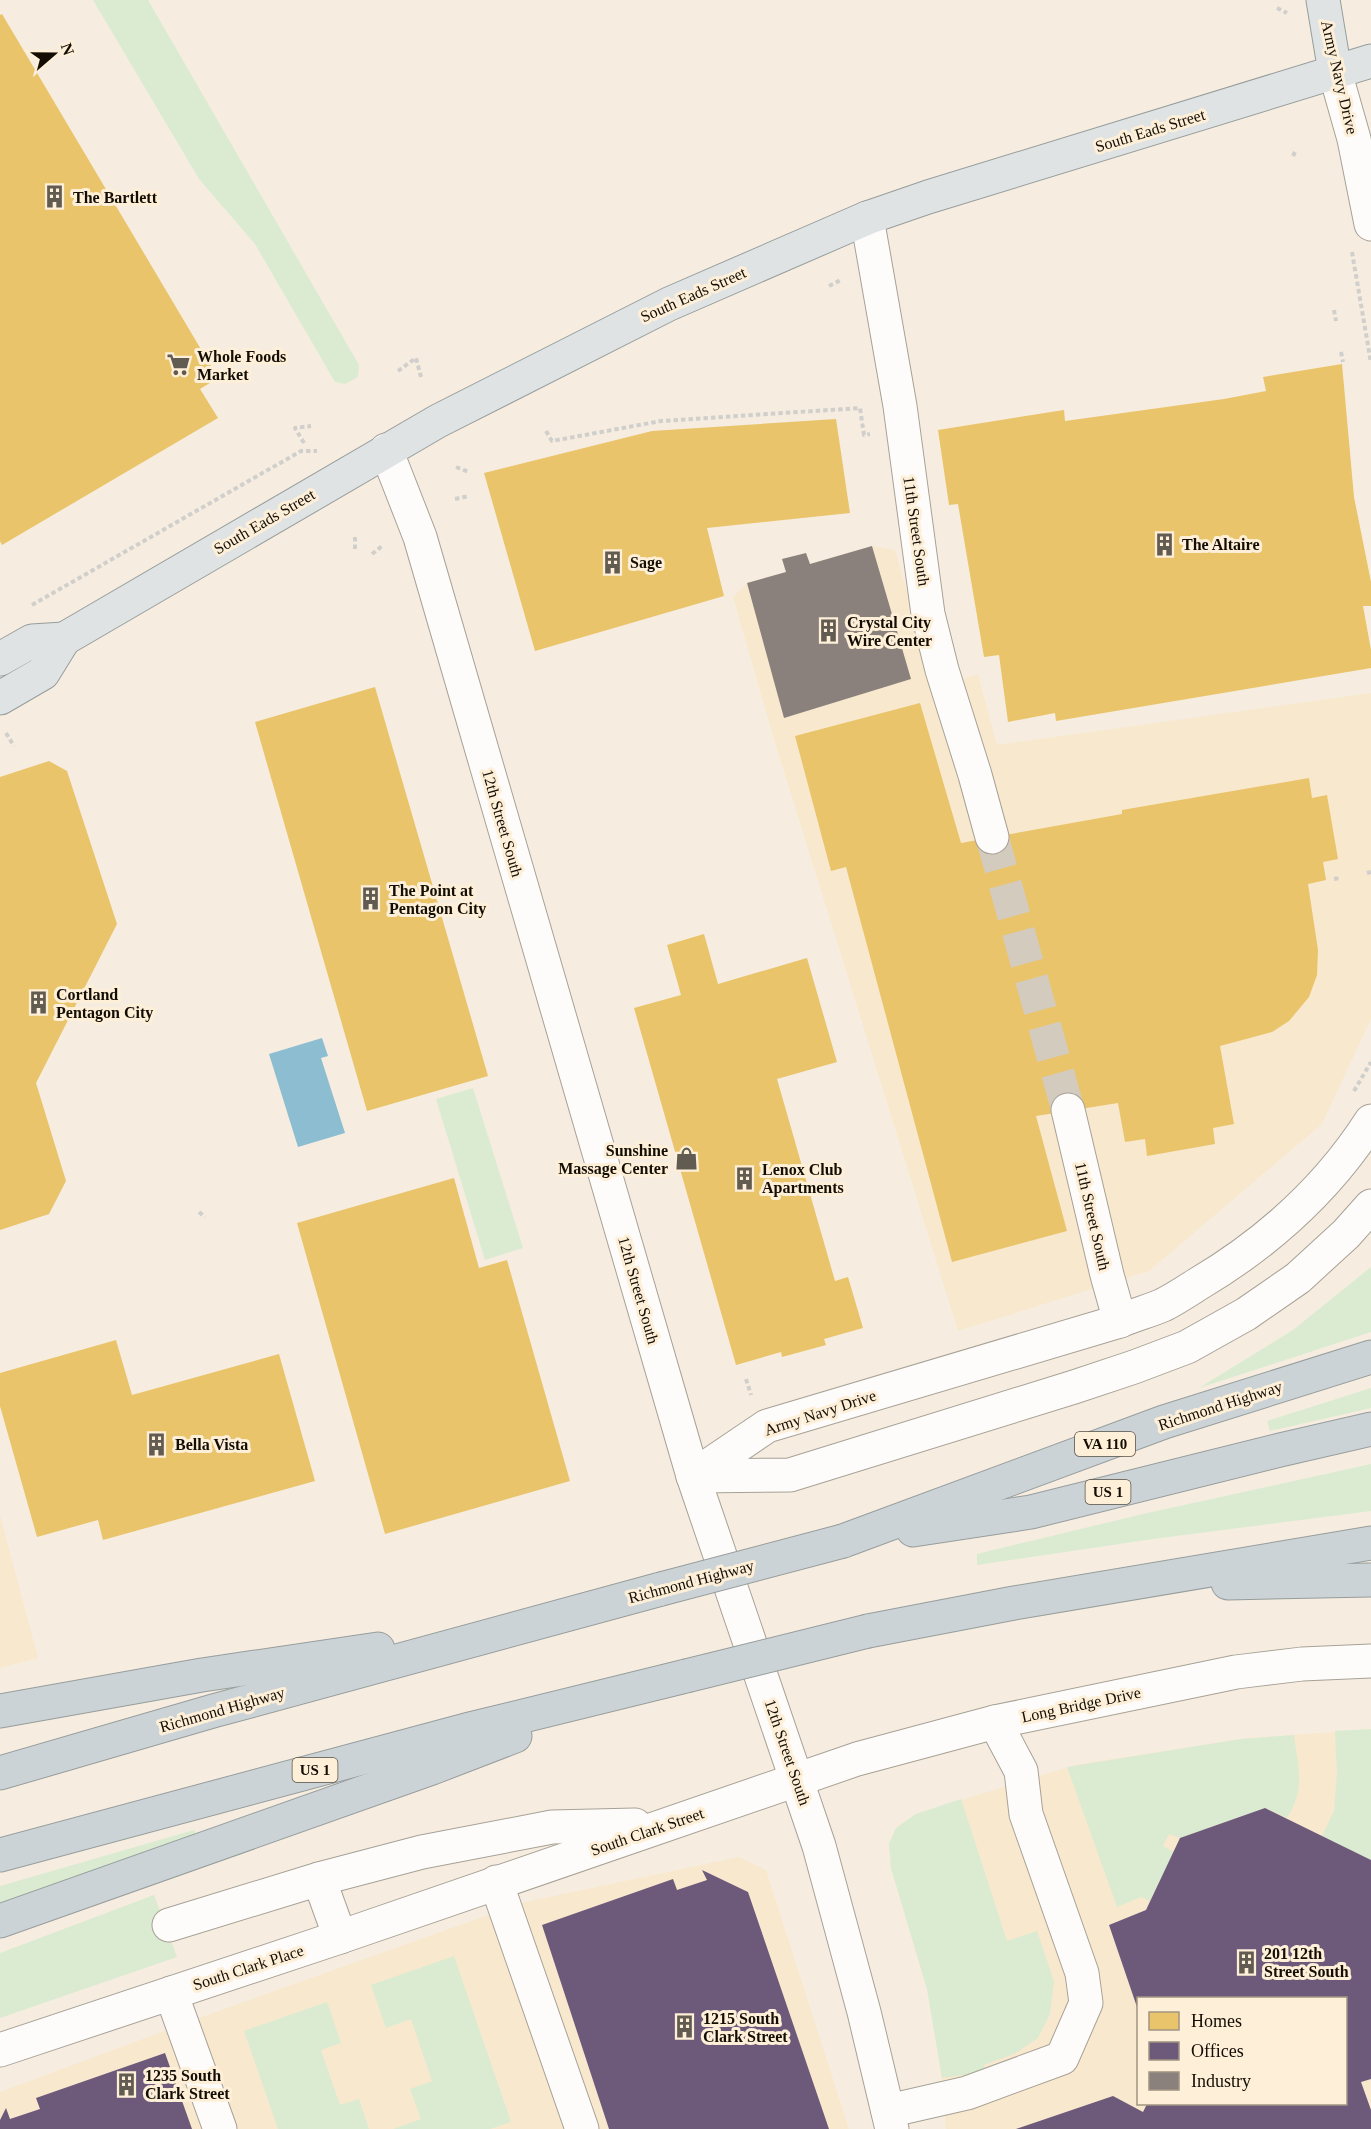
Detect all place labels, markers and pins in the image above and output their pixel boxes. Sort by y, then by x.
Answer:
building icon: The Bartlett [42,184,68,210]
place label: The Bartlett [73,189,158,206]
place label: Whole Foods Market [197,348,286,383]
supermarket icon: Whole Foods Market [166,352,192,378]
building icon: The Altaire [1151,531,1177,557]
place label: The Altaire [1182,536,1259,553]
building icon: Sage [599,549,625,575]
place label: Sage [630,554,662,572]
place label: Crystal City Wire Center [847,614,932,649]
building icon: Crystal City Wire Center [816,618,842,644]
place label: The Point at Pentagon City [389,882,486,918]
building icon: The Point at Pentagon City [358,886,384,912]
place label: Cortland Pentagon City [56,986,153,1022]
building icon: Cortland Pentagon City [25,990,51,1016]
place label: Sunshine Massage Center [558,1142,668,1178]
shop icon: Sunshine Massage Center [673,1146,699,1172]
place label: Lenox Club Apartments [762,1161,844,1197]
building icon: Lenox Club Apartments [731,1165,757,1191]
building icon: Bella Vista [144,1431,170,1457]
place label: Bella Vista [175,1436,248,1453]
place label: 201 12th Street South [1264,1945,1349,1980]
building icon: 201 12th Street South [1233,1949,1259,1975]
place label: 1215 South Clark Street [703,2010,788,2045]
building icon: 1215 South Clark Street [672,2014,698,2040]
place label: 1235 South Clark Street [145,2067,230,2102]
building icon: 1235 South Clark Street [114,2071,140,2097]

